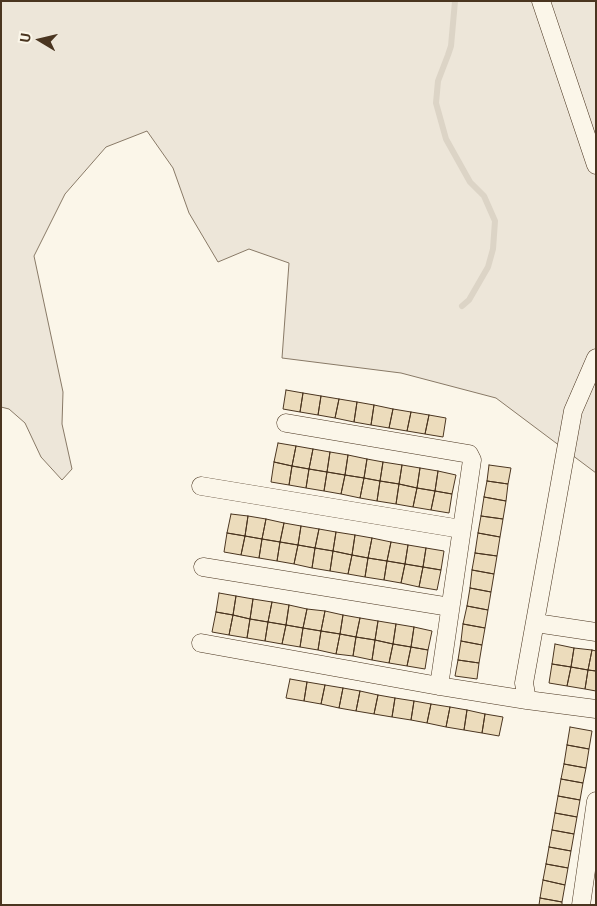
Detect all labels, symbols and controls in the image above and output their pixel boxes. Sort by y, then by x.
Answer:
north arrow [15,15,65,65]
text: U [17,32,34,43]

